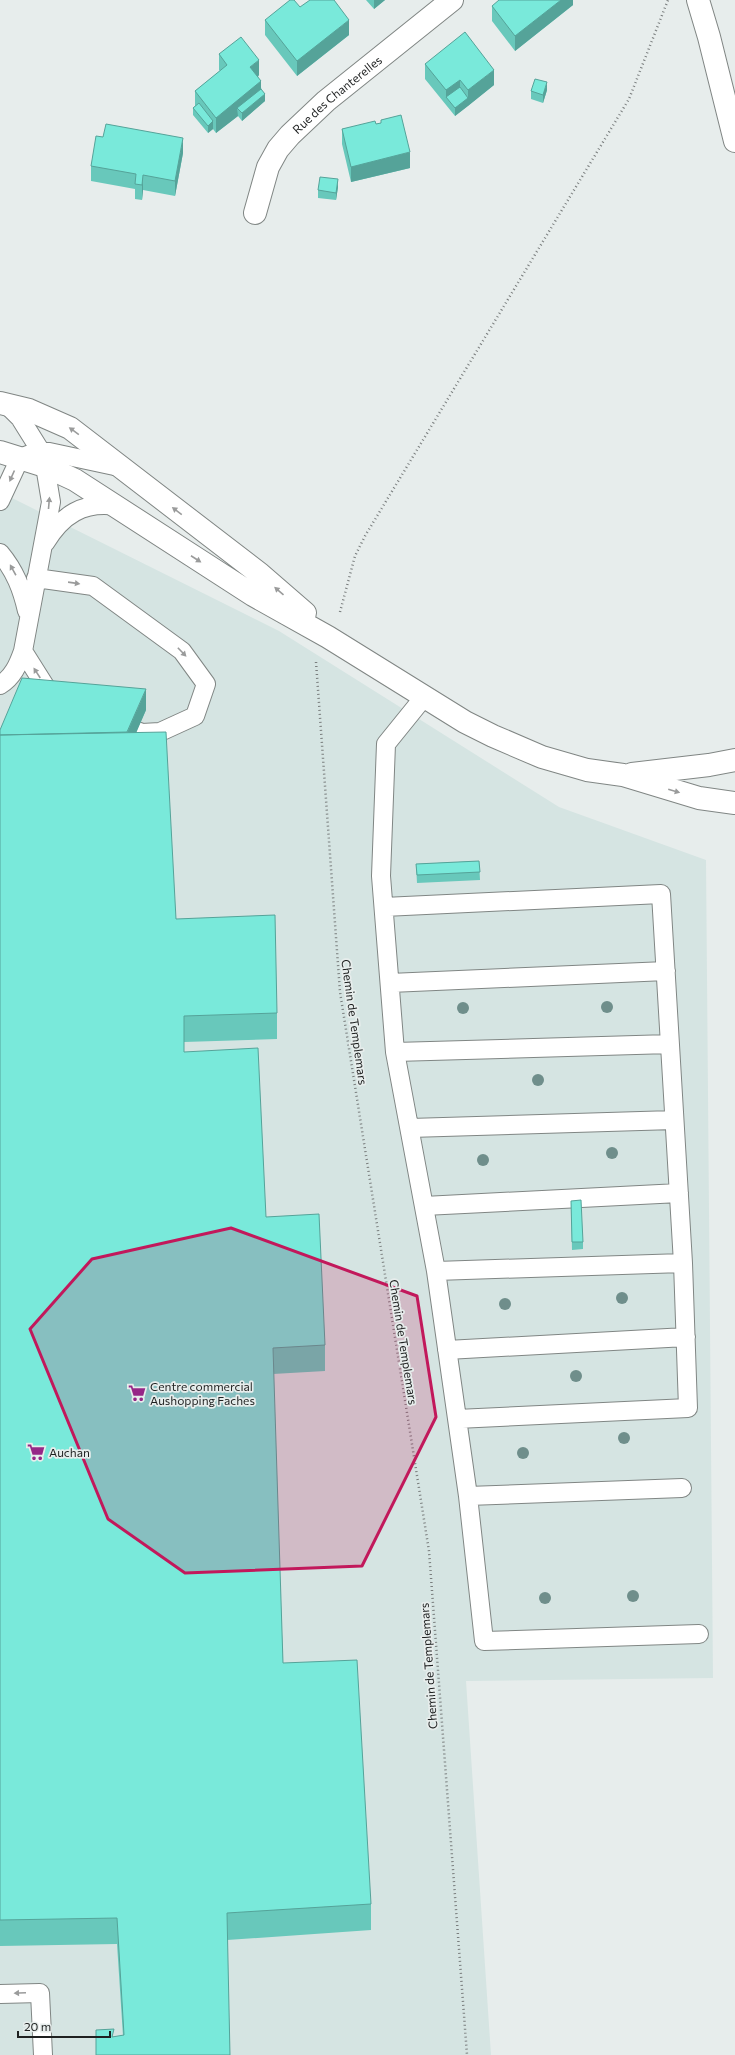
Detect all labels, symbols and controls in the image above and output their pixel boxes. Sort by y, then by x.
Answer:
street label: Rue des Chanterelles [289,52,384,136]
one-way arrow [68,427,79,435]
one-way arrow [9,470,15,482]
one-way arrow [46,496,53,509]
one-way arrow [171,506,182,515]
one-way arrow [190,555,202,562]
one-way arrow [10,565,16,576]
one-way arrow [68,580,81,586]
one-way arrow [274,586,284,595]
one-way arrow [177,647,187,657]
one-way arrow [33,668,41,678]
one-way arrow [668,788,680,794]
street label: Chemin de Templemars [339,958,371,1086]
street label: Chemin de Templemars [387,1278,421,1406]
place label: Centre commercial Aushopping Faches [150,1379,255,1407]
supermarket icon: Centre commercial Aushopping Faches [127,1383,147,1403]
supermarket icon: Auchan [26,1442,46,1462]
place label: Auchan [49,1445,90,1459]
street label: Chemin de Templemars [417,1602,439,1730]
one-way arrow [14,1990,26,1997]
scale bar [18,2013,110,2039]
text: 20 m [24,2019,51,2033]

